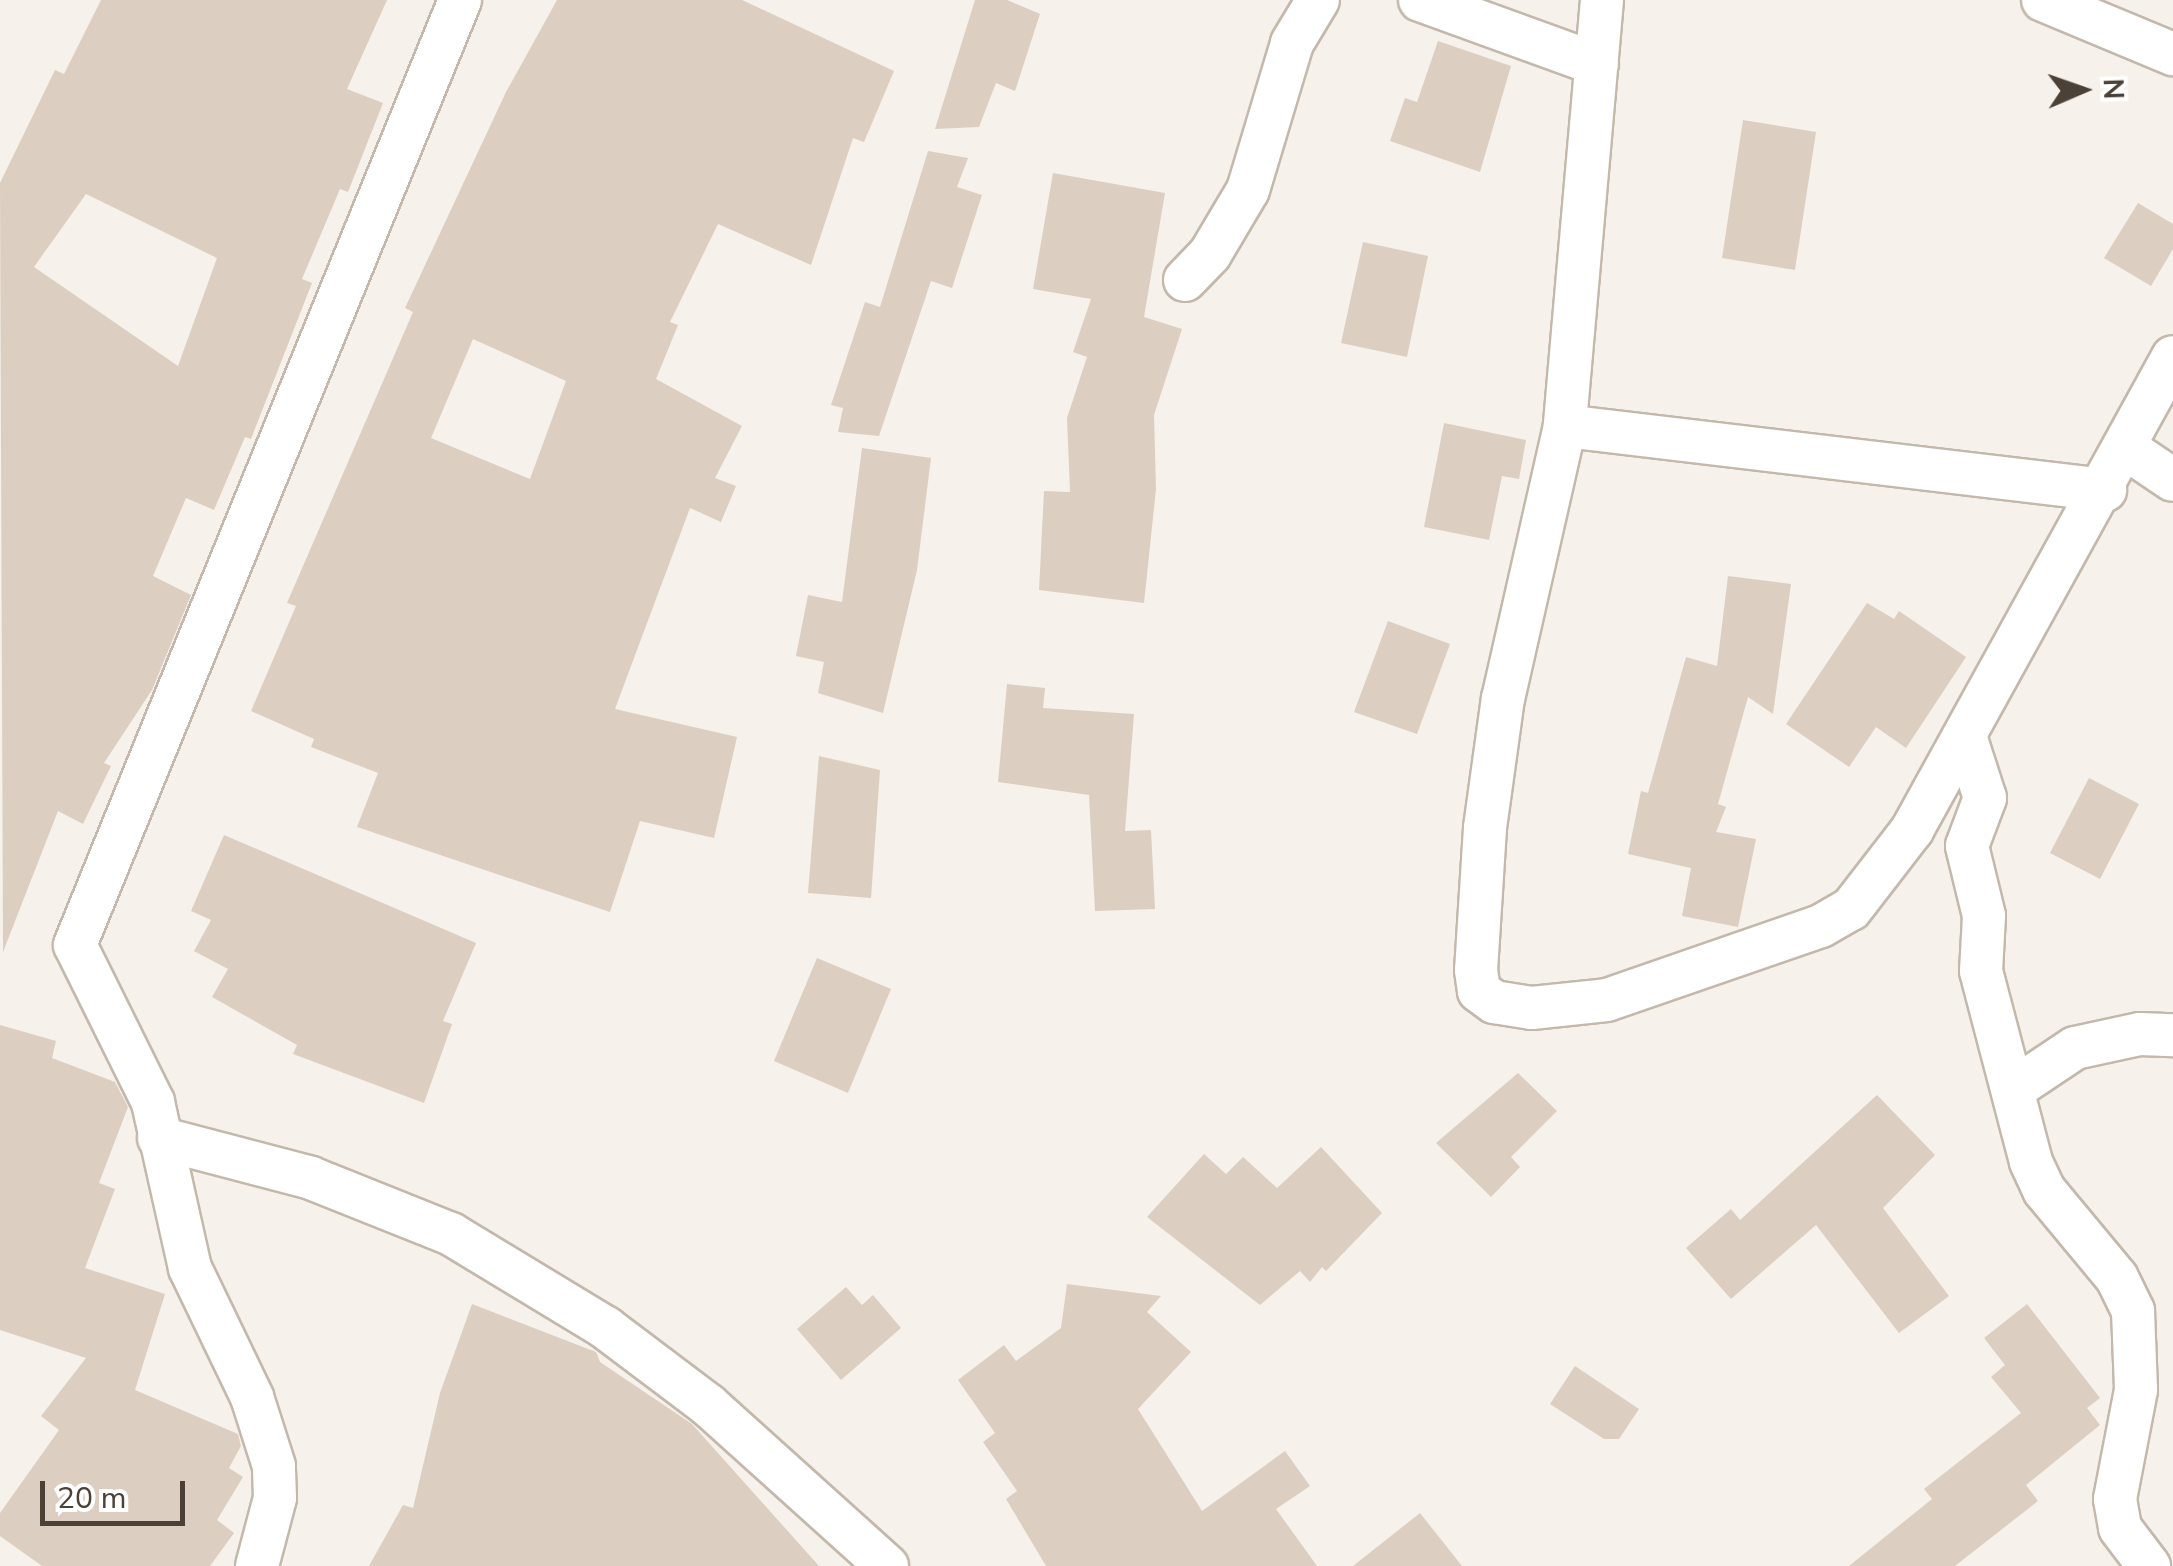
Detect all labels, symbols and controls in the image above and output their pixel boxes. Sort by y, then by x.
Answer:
north arrow [2033,40,2133,140]
text: N [2094,78,2132,100]
scale bar [45,1461,190,1523]
text: 20 m [57,1478,126,1519]

